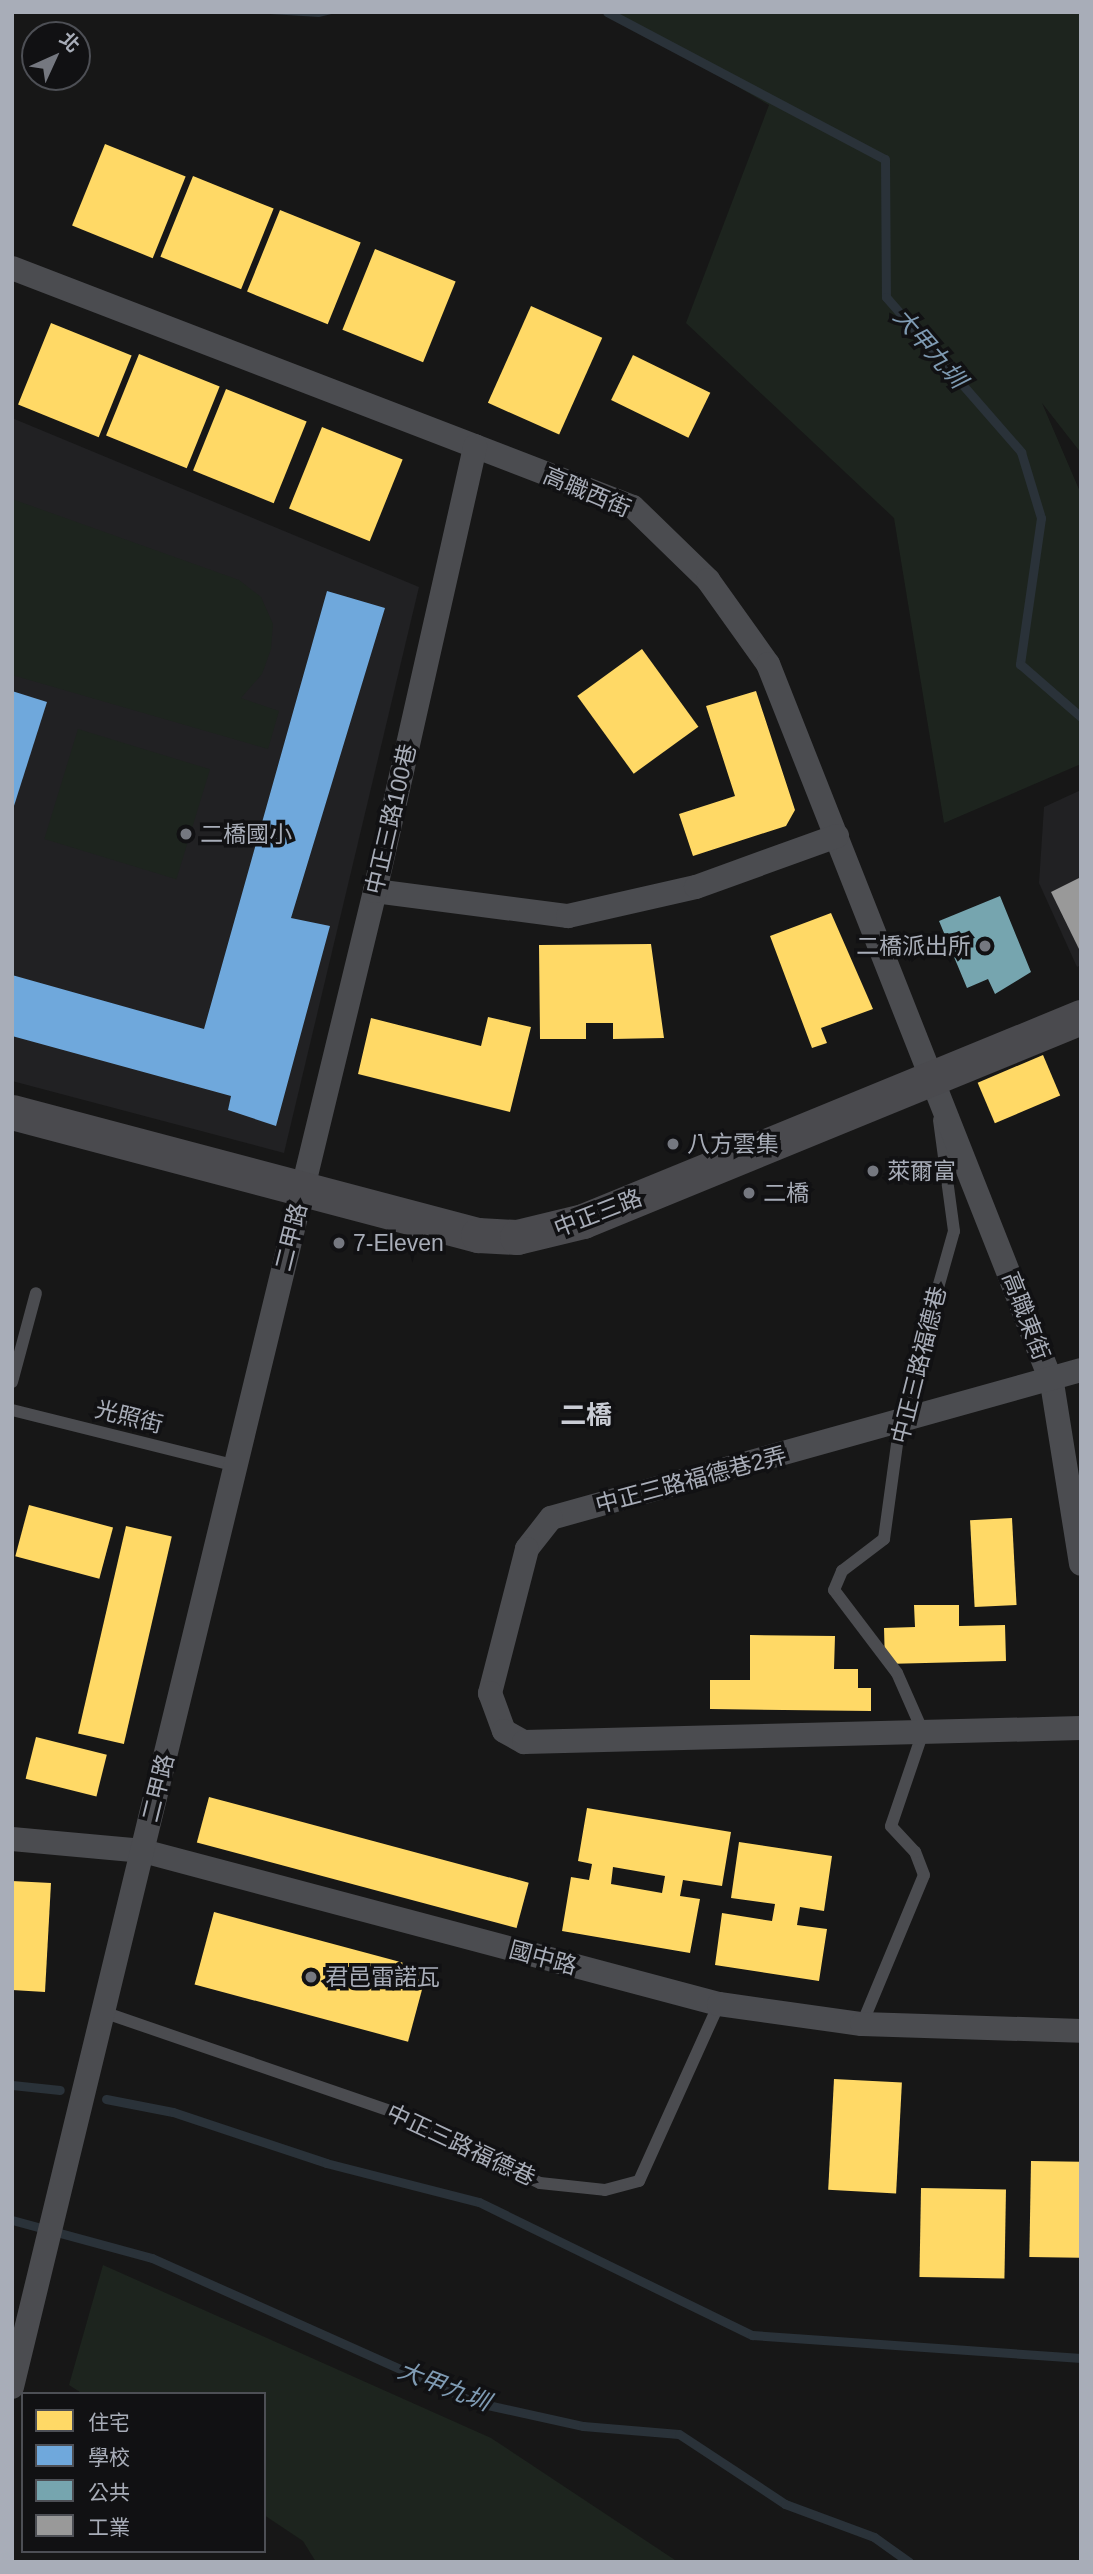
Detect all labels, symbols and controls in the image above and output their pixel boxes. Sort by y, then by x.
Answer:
north arrow [21,21,91,91]
text: 北 [56,28,84,56]
water label: 大甲九圳 [888,302,972,394]
street label: 高職西街 [539,461,635,523]
street label: 中正三路100巷 [360,741,422,897]
place label: 二橋國小 [200,820,292,848]
marker: 二橋國小 [178,826,194,842]
place label: 二橋派出所 [856,932,971,960]
marker: 二橋派出所 [977,938,993,954]
place label: 八方雲集 [687,1130,779,1158]
marker: 八方雲集 [665,1136,681,1152]
place label: 萊爾富 [887,1157,956,1185]
marker: 萊爾富 [865,1163,881,1179]
place label: 二橋 [763,1179,809,1207]
street label: 中正三路 [550,1184,646,1242]
marker: 二橋 [741,1185,757,1201]
street label: 二甲路 [269,1200,313,1274]
place label: 7-Eleven [353,1229,444,1257]
marker: 7-Eleven [331,1235,347,1251]
street label: 高職東街 [997,1268,1055,1364]
street label: 中正三路福德巷 [886,1284,952,1446]
street label: 光照街 [92,1395,166,1439]
district label: 二橋 [560,1400,612,1432]
street label: 中正三路福德巷2弄 [592,1441,790,1519]
street label: 二甲路 [136,1751,180,1825]
street label: 國中路 [506,1936,580,1980]
place label: 君邑雷諾瓦 [325,1963,440,1991]
marker: 君邑雷諾瓦 [303,1969,319,1985]
street label: 中正三路福德巷 [382,2098,540,2192]
water label: 大甲九圳 [394,2355,494,2417]
legend [21,2392,266,2553]
text: 住宅 [88,2411,130,2434]
text: 學校 [88,2446,130,2469]
text: 公共 [88,2481,130,2504]
text: 工業 [88,2516,130,2539]

